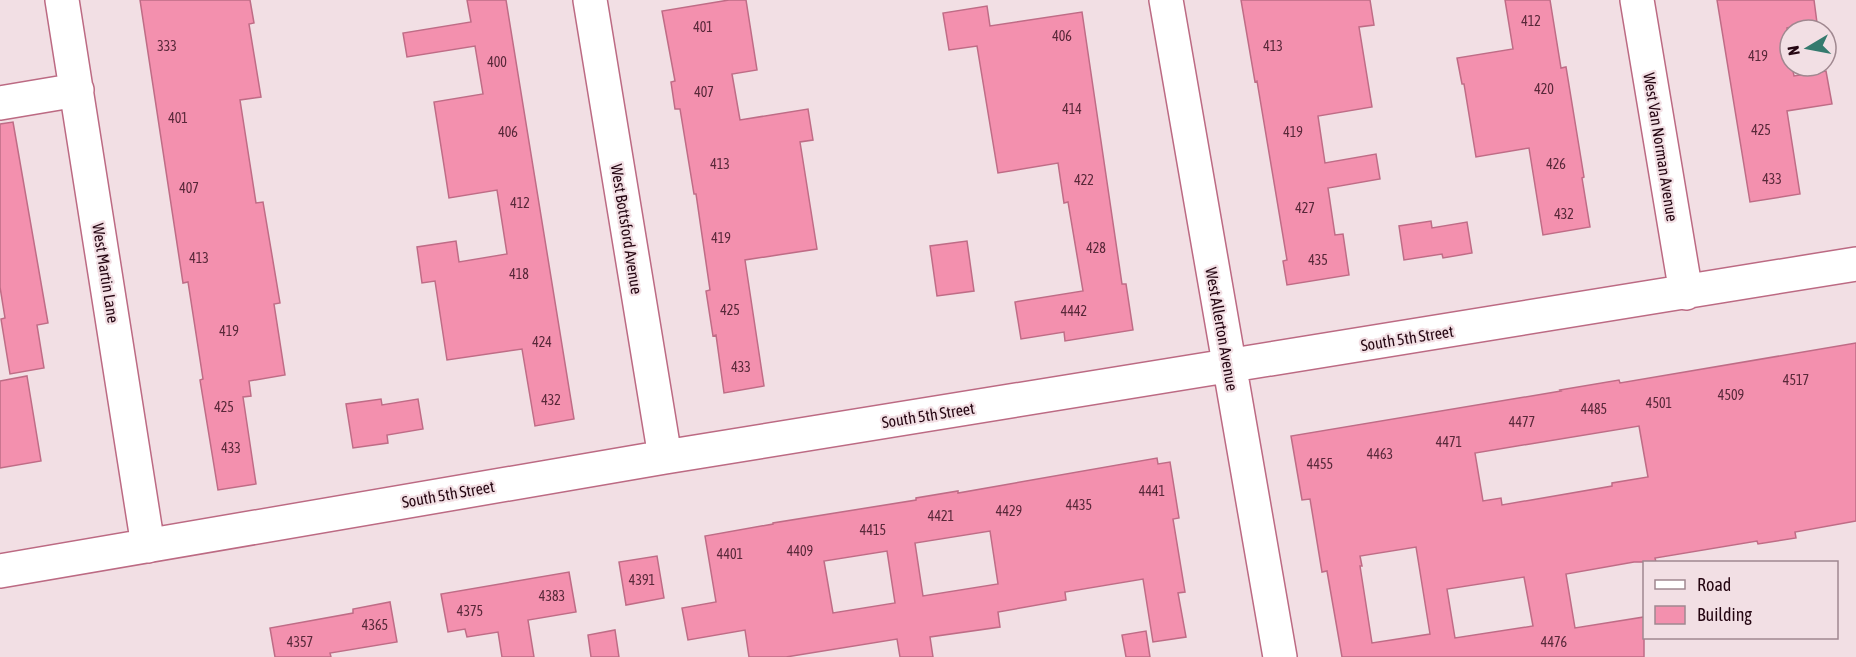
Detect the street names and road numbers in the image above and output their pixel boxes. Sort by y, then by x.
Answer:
street label: West Van Norman Avenue [1640,71,1682,223]
street label: West Bottsford Avenue [608,163,646,295]
street label: West Martin Lane [89,222,123,324]
street label: West Allerton Avenue [1202,266,1242,392]
street label: South 5th Street [1359,322,1455,354]
street label: South 5th Street [880,399,976,431]
street label: South 5th Street [400,477,496,511]

